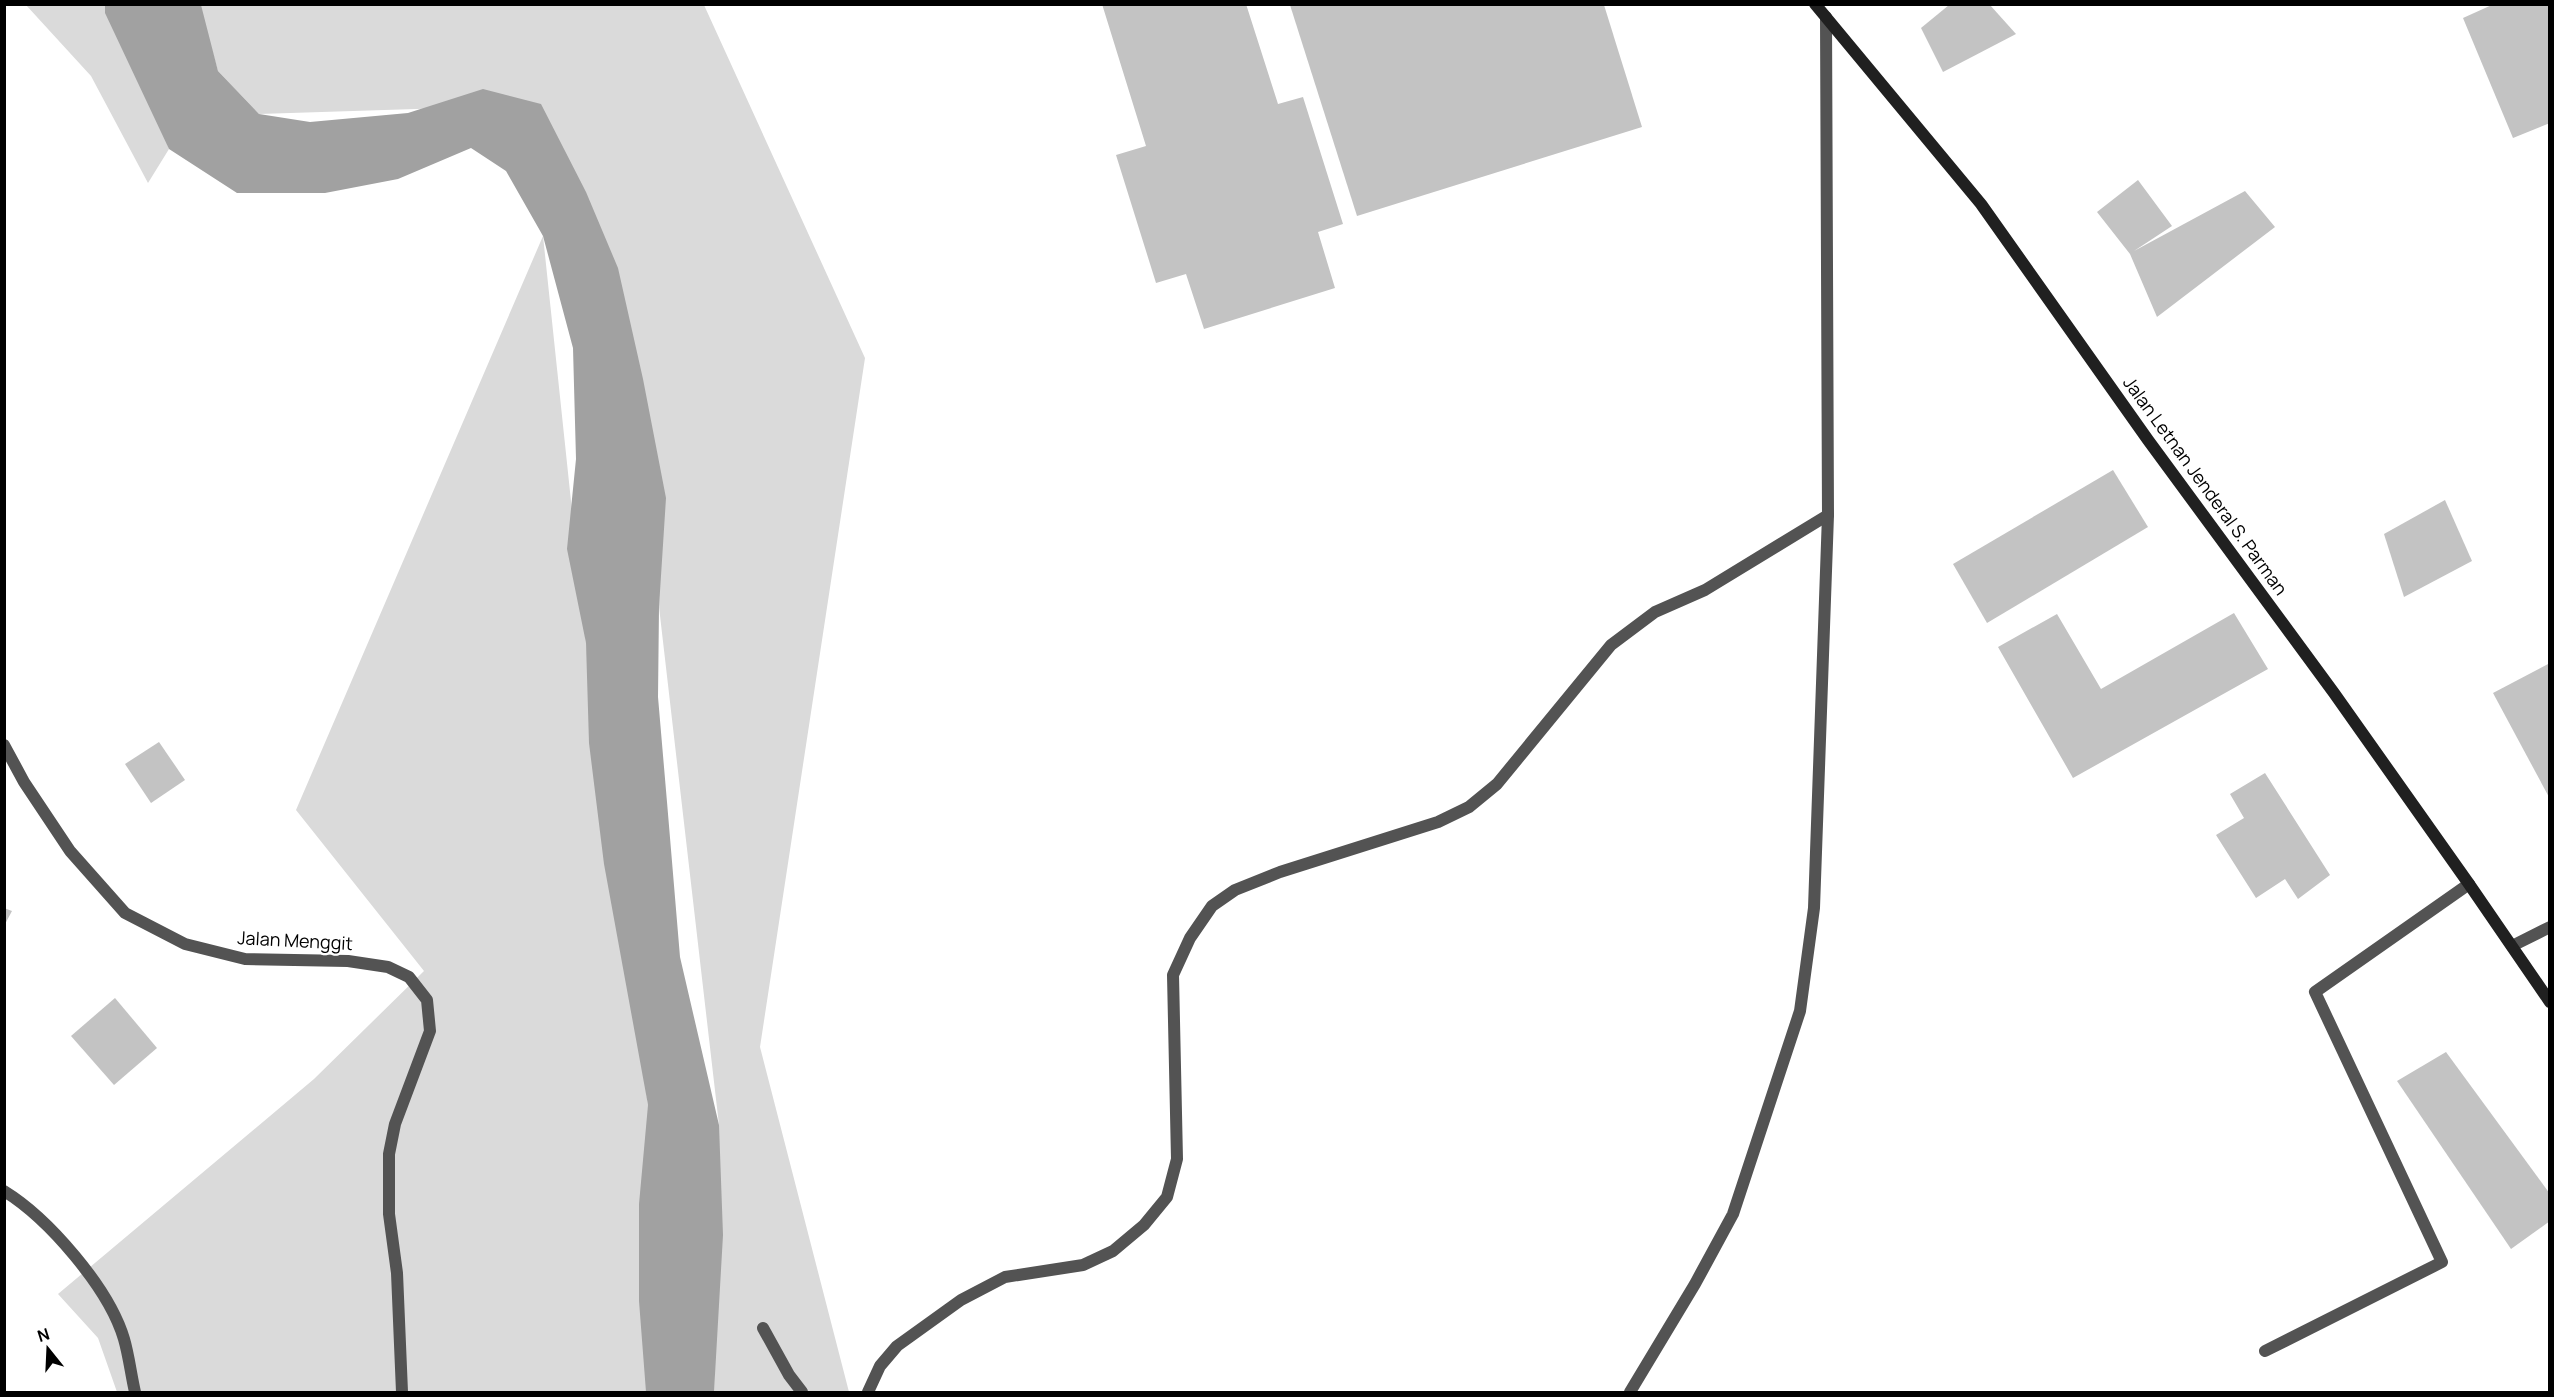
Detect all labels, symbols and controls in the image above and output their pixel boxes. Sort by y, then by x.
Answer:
street label: Jalan Letnan Jenderal S. Parman [2118,371,2293,600]
street label: Jalan Menggit [237,925,353,955]
north arrow [18,1319,78,1379]
text: N [34,1322,52,1347]

